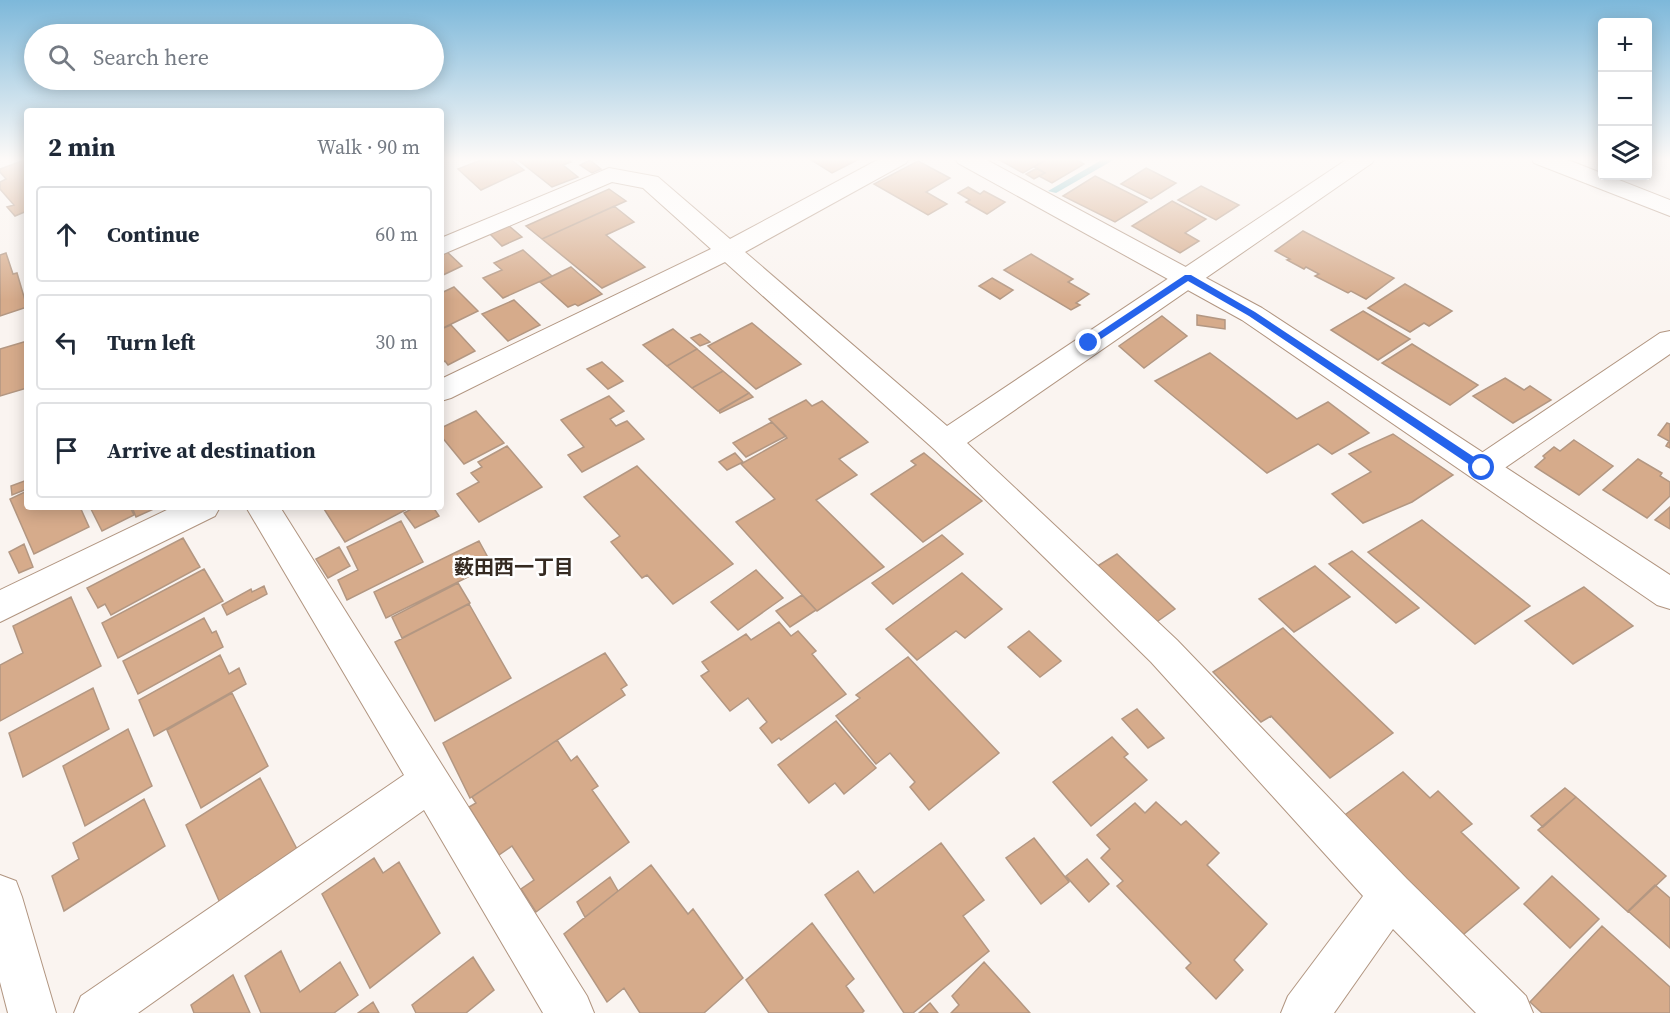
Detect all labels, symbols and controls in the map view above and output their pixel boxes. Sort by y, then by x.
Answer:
map controls [1598,18,1652,180]
button: + [1598,18,1652,72]
search box [24,24,444,90]
icon: search [45,41,78,74]
text: Search here [93,42,209,72]
button: − [1598,72,1652,126]
button: layers [1598,126,1652,180]
text: 2 min [48,129,115,165]
text: Walk · 90 m [317,133,420,161]
icon: ahead [50,218,83,251]
text: Continue [107,219,200,249]
text: 60 m [375,220,418,248]
icon: left [50,326,83,359]
text: Turn left [107,327,195,357]
text: 30 m [375,328,418,356]
route end [1075,329,1101,355]
icon: arrive [50,434,83,467]
text: Arrive at destination [107,435,316,465]
route start [1468,454,1494,480]
district label: 薮田西一丁目 [454,553,574,581]

